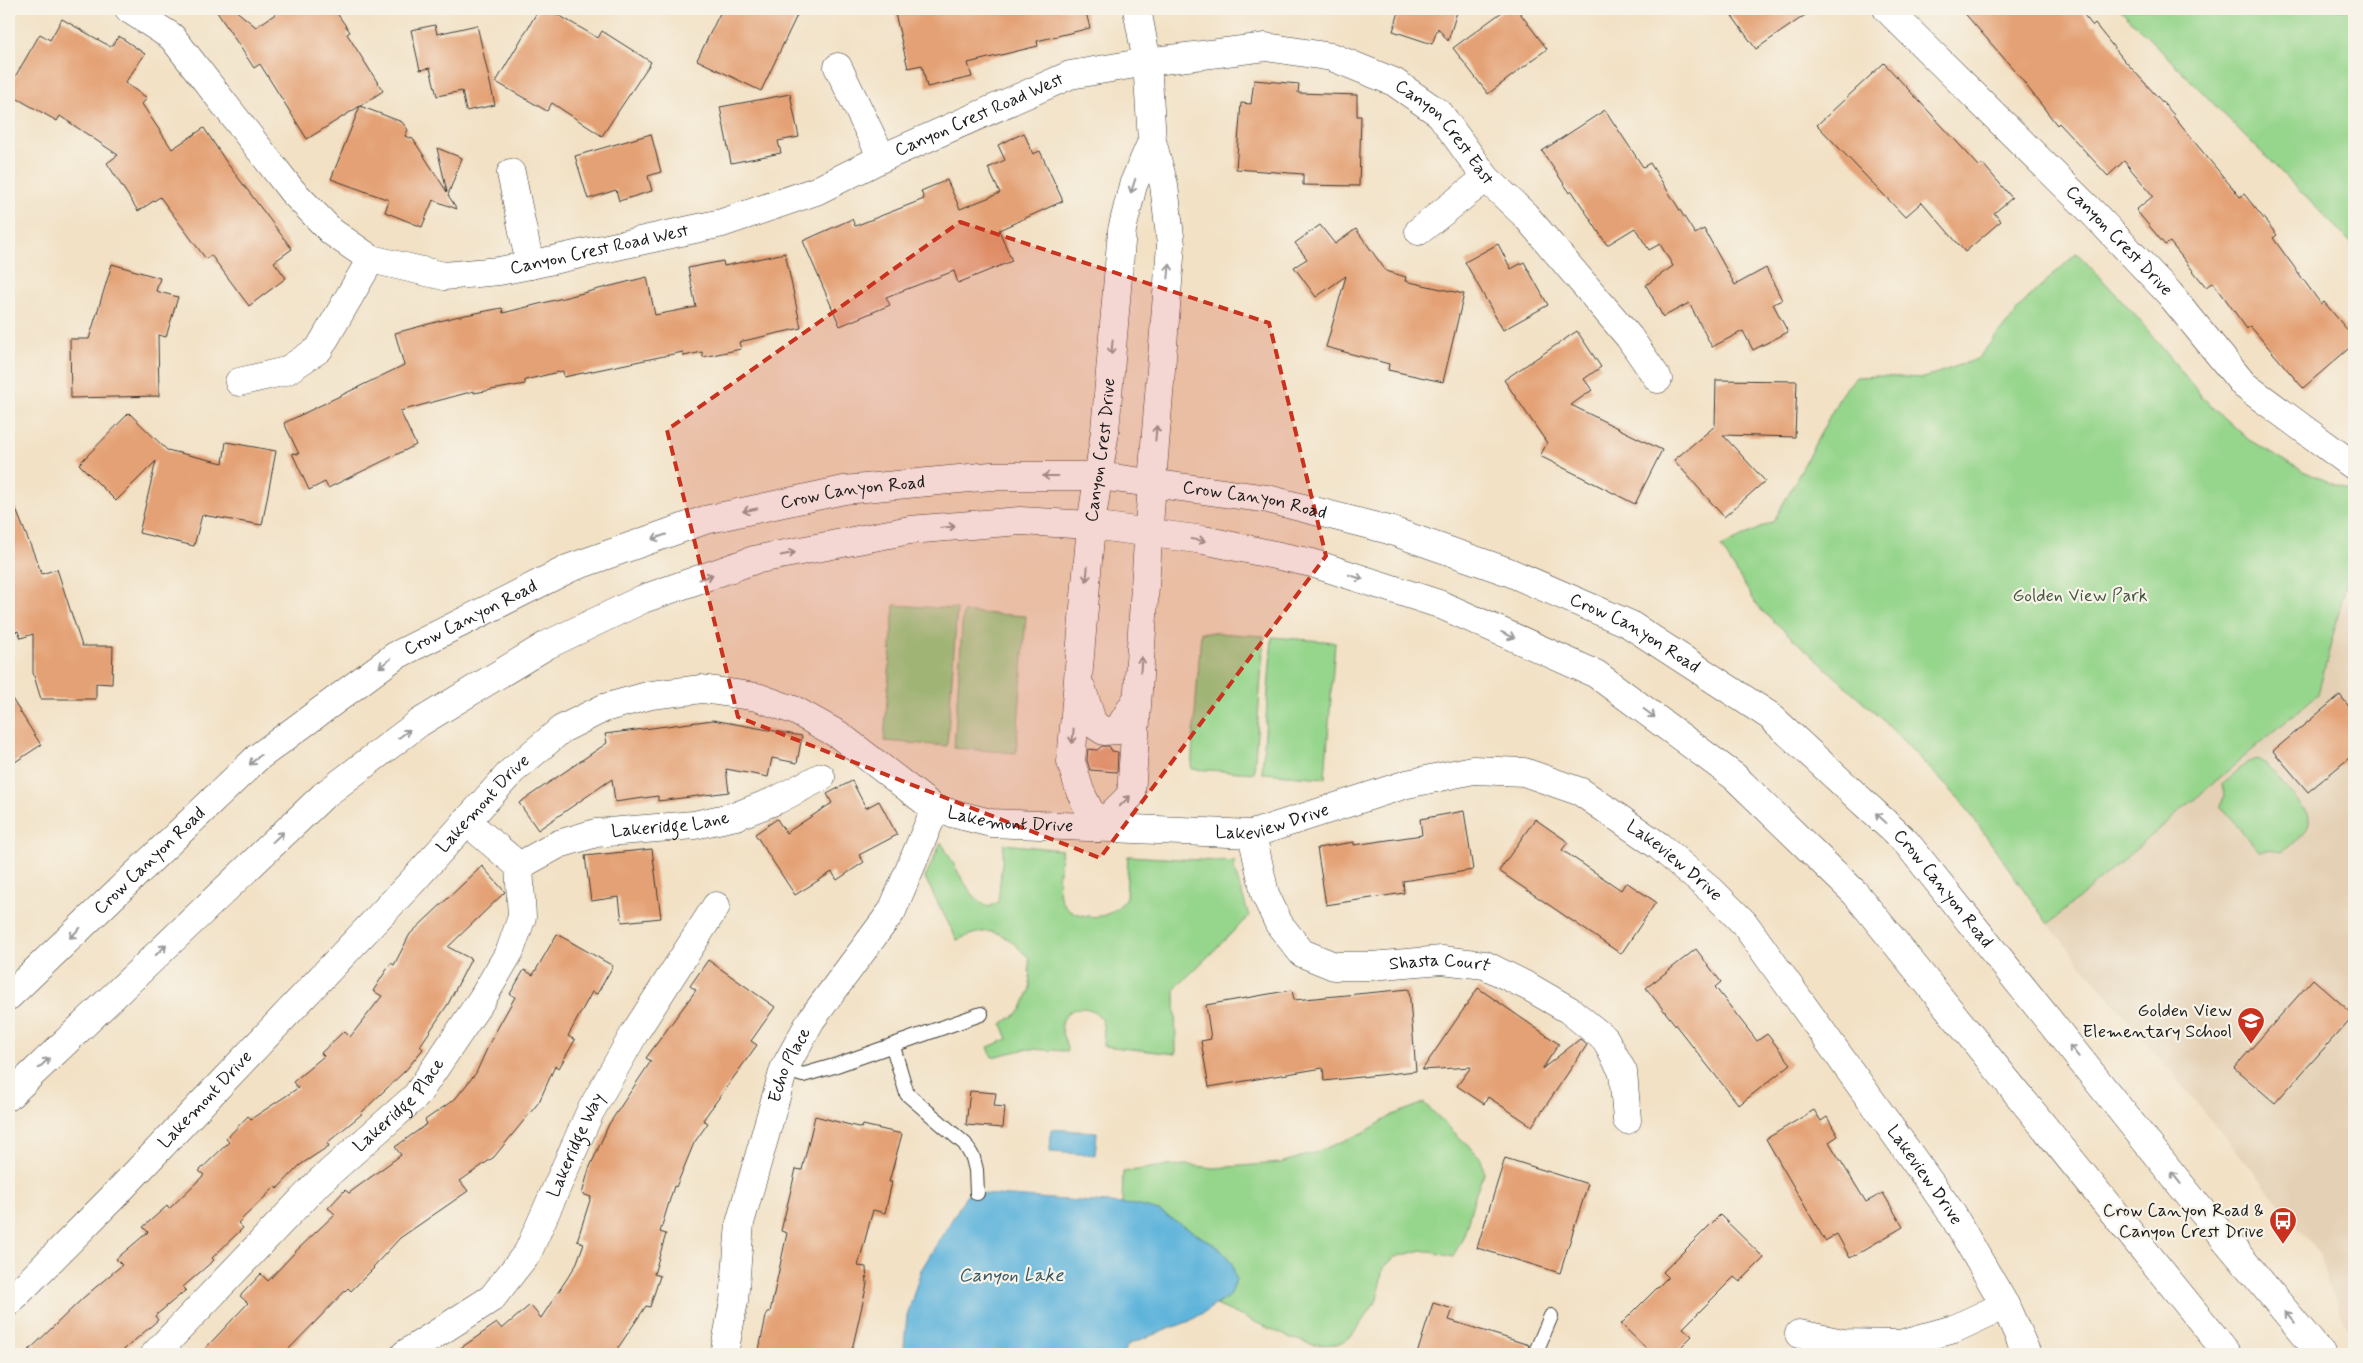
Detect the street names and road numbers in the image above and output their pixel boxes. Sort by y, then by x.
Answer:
street label: Canyon Crest Road West [891,67,1068,163]
street label: Canyon Crest East [1390,74,1500,190]
street label: Canyon Crest Drive [2060,180,2178,302]
street label: Canyon Crest Road West [508,219,691,281]
street label: Canyon Crest Drive [1080,377,1121,524]
street label: Crow Canyon Road [778,470,926,515]
street label: Crow Canyon Road [1181,476,1329,526]
street label: Crow Canyon Road [400,574,541,662]
street label: Crow Canyon Road [1566,588,1705,679]
street label: Lakemont Drive [431,749,535,858]
street label: Lakeview Drive [1215,798,1332,846]
street label: Lakemont Drive [945,801,1074,838]
street label: Crow Canyon Road [89,802,211,920]
street label: Lakeridge Lane [610,806,731,844]
street label: Lakeview Drive [1621,815,1728,907]
street label: Crow Canyon Road [1888,824,1998,953]
street label: Shasta Court [1388,948,1495,978]
street label: Echo Place [763,1023,817,1105]
street label: Lakemont Drive [153,1045,258,1154]
street label: Lakeridge Place [348,1053,450,1158]
street label: Lakeridge Way [542,1088,610,1201]
street label: Lakeview Drive [1881,1121,1968,1230]

